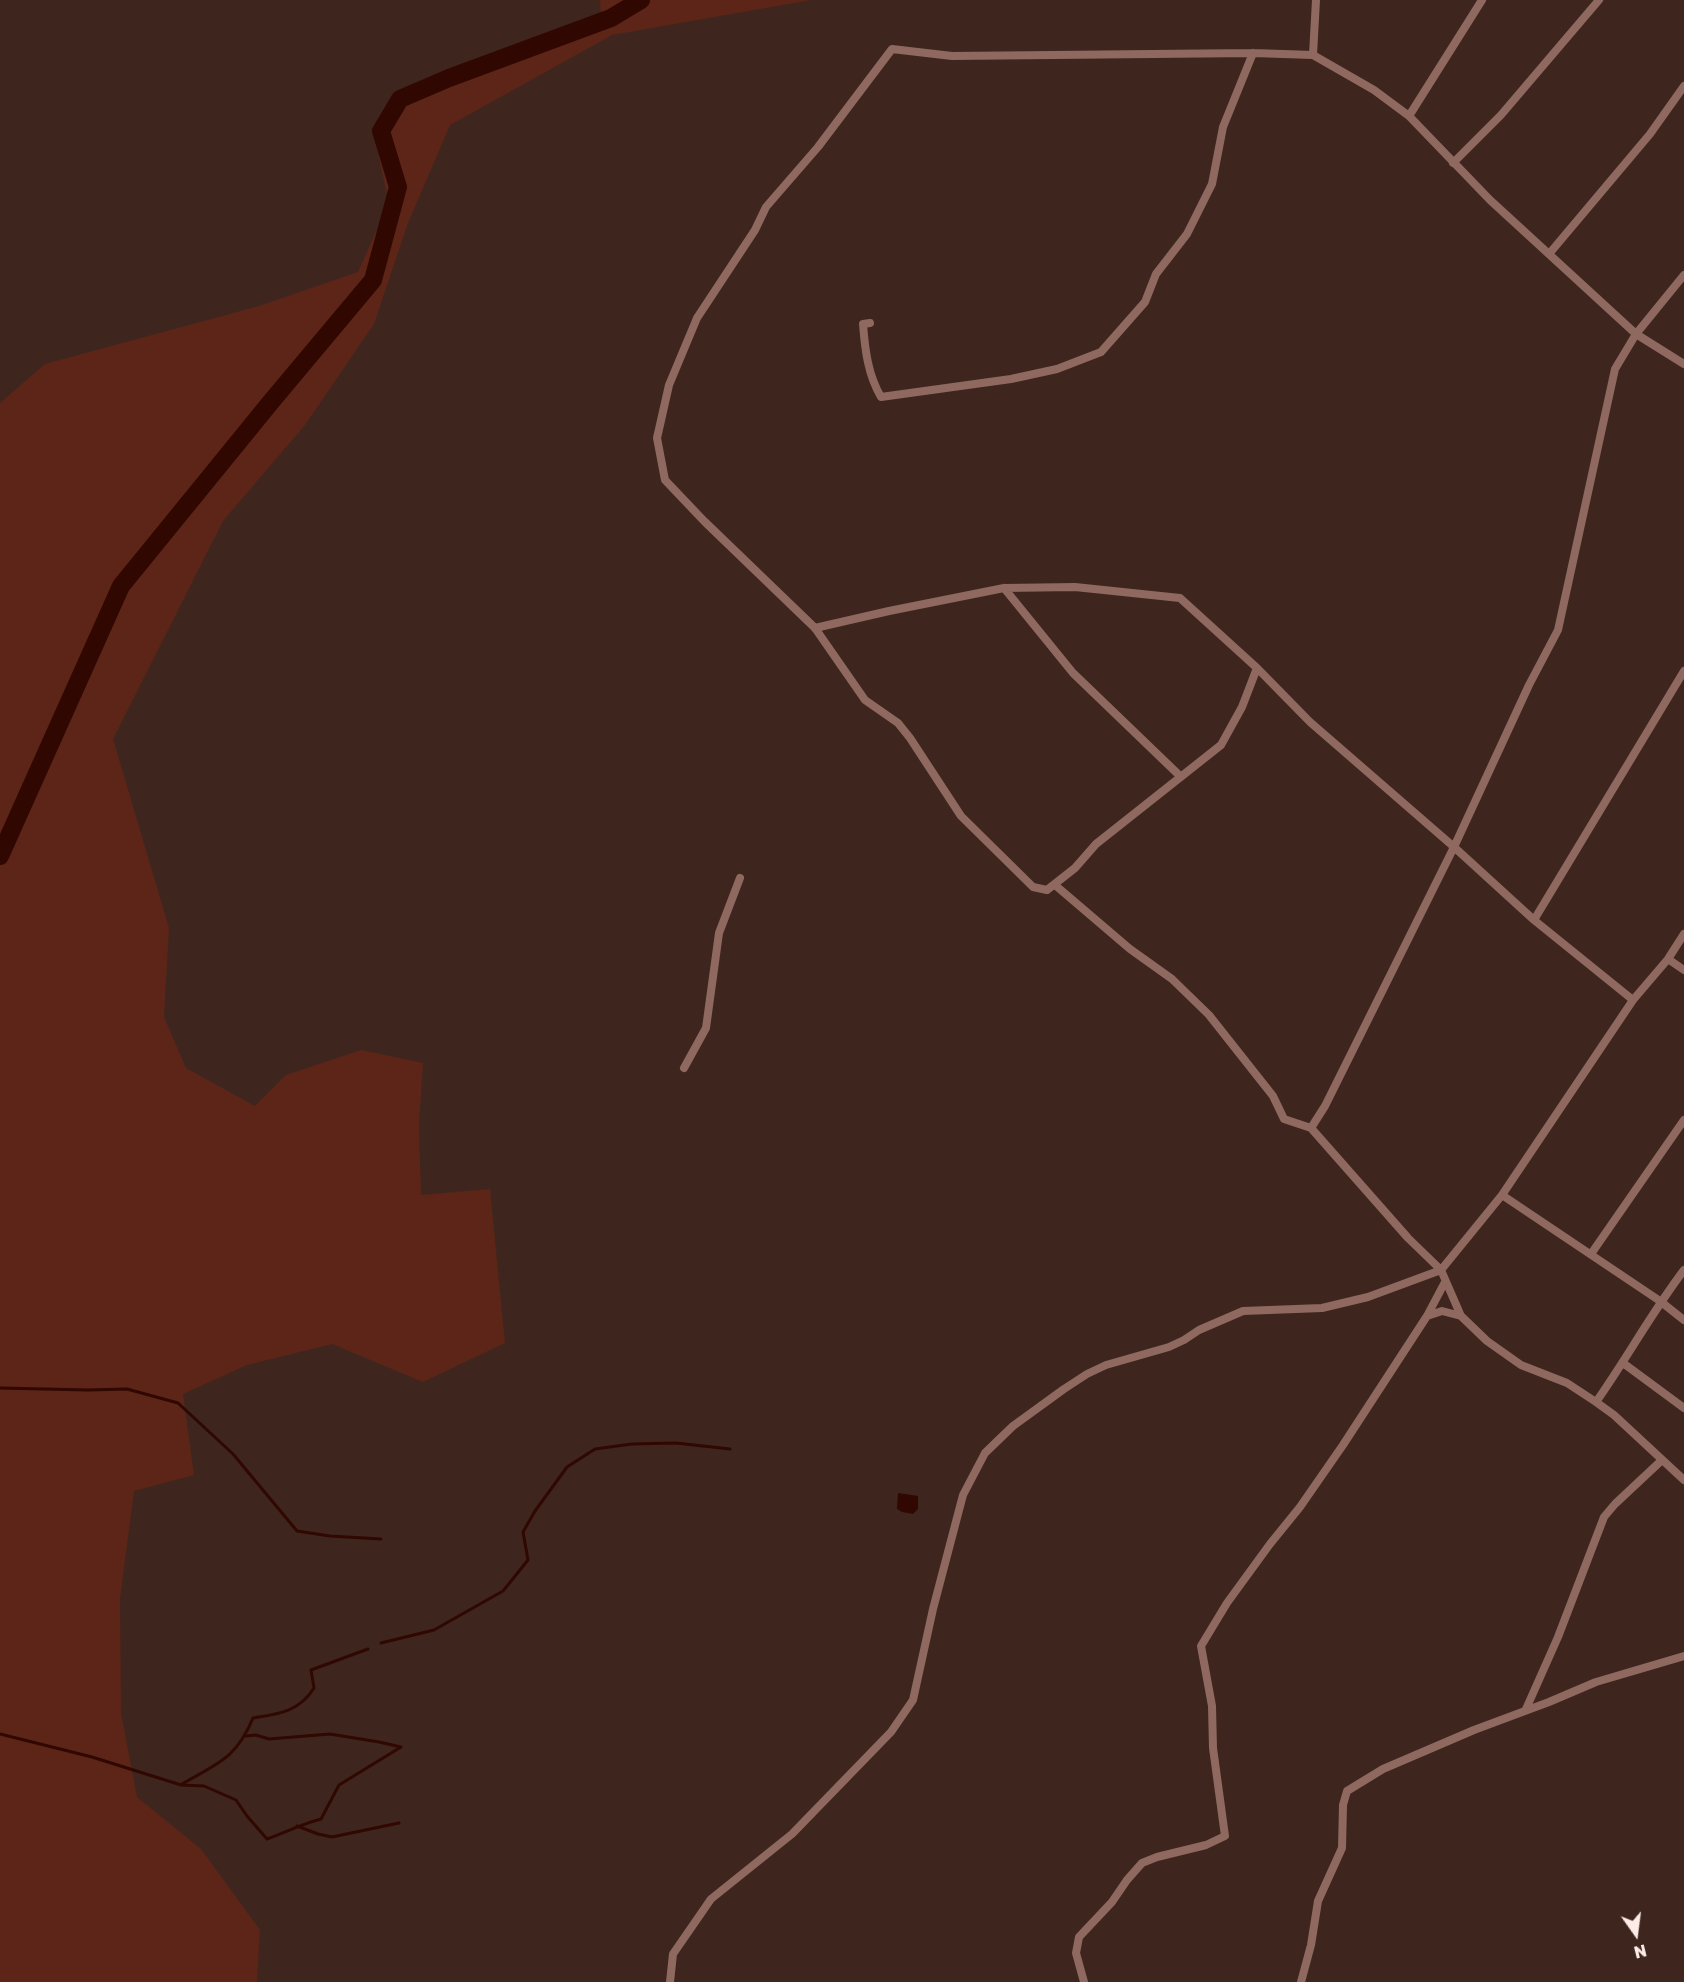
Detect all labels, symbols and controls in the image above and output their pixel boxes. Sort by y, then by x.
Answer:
north arrow [1606,1904,1666,1964]
text: N [1632,1940,1649,1963]

